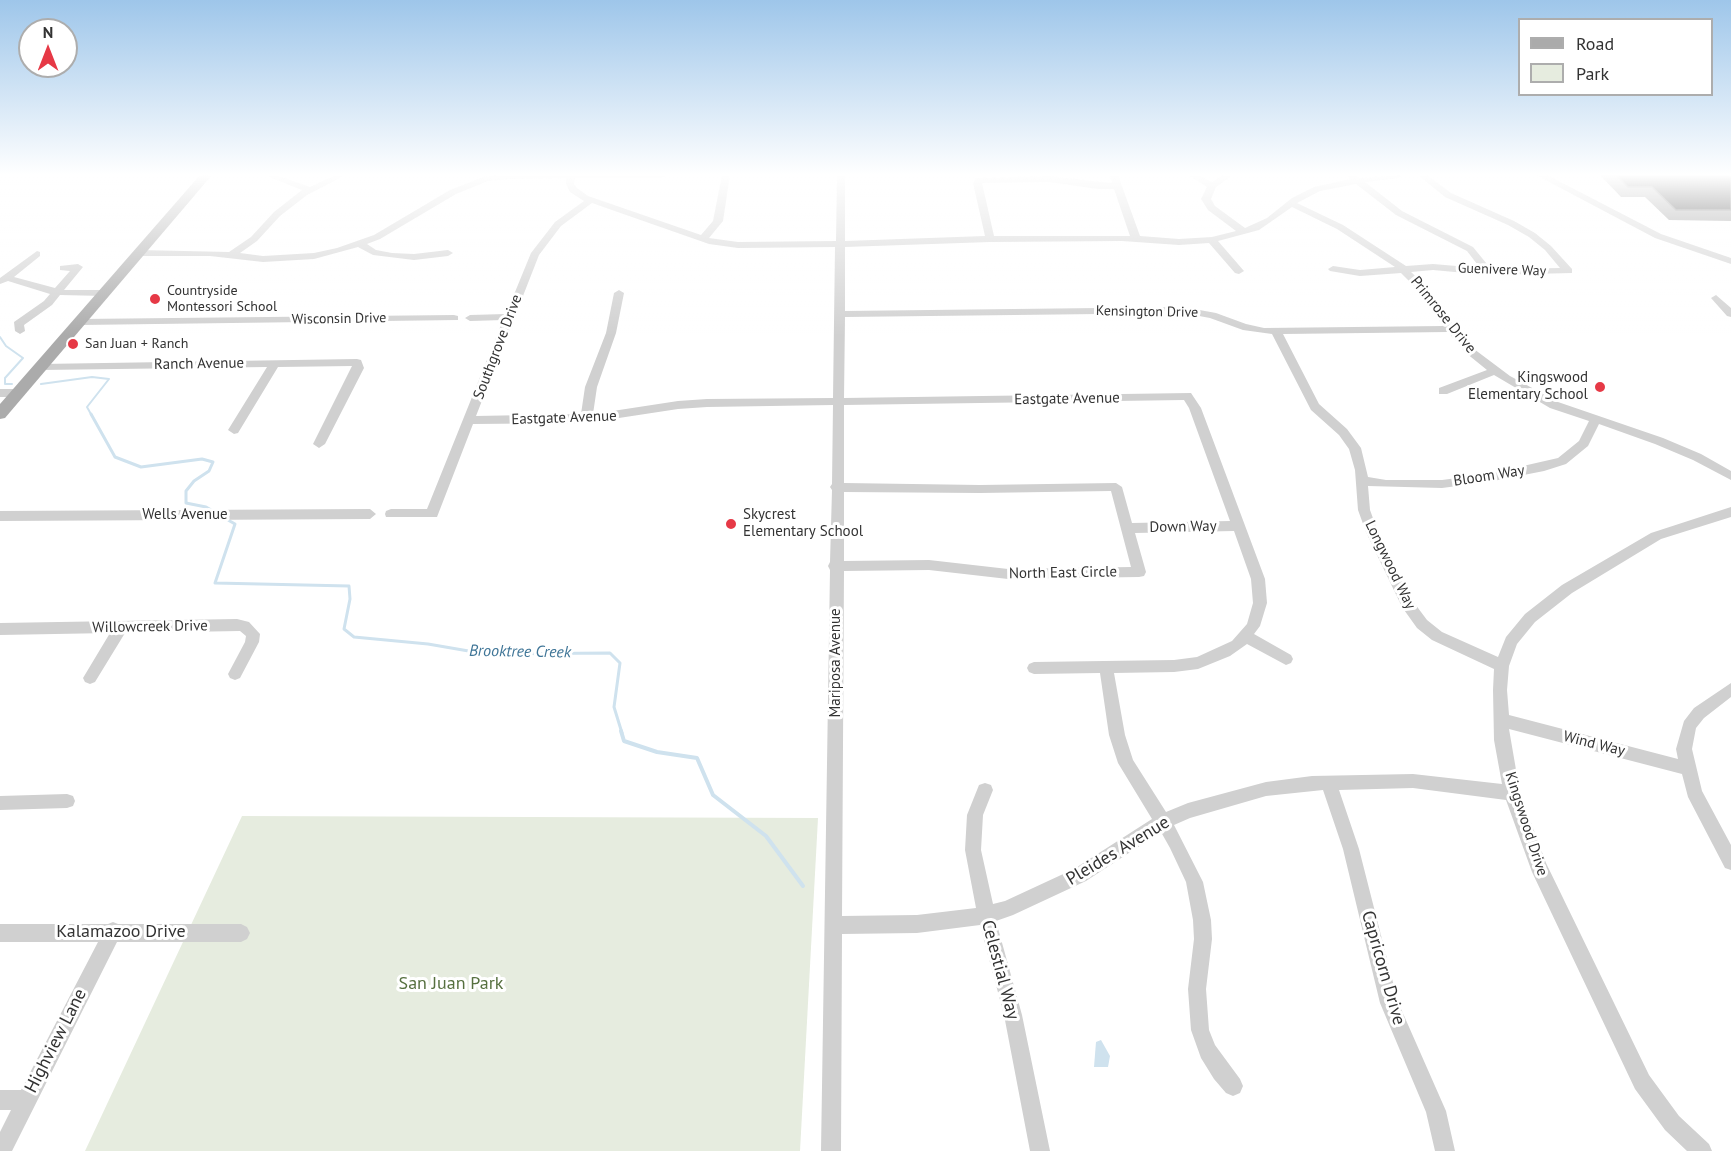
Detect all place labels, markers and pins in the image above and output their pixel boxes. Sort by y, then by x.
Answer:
place label: Countryside Montessori School [167,283,277,316]
marker: Countryside Montessori School [148,292,162,306]
place label: San Juan + Ranch [85,336,188,352]
marker: San Juan + Ranch [66,337,80,351]
place label: Kingswood Elementary School [1468,369,1588,404]
marker: Kingswood Elementary School [1593,380,1607,394]
place label: Skycrest Elementary School [743,506,863,541]
marker: Skycrest Elementary School [724,517,738,531]

